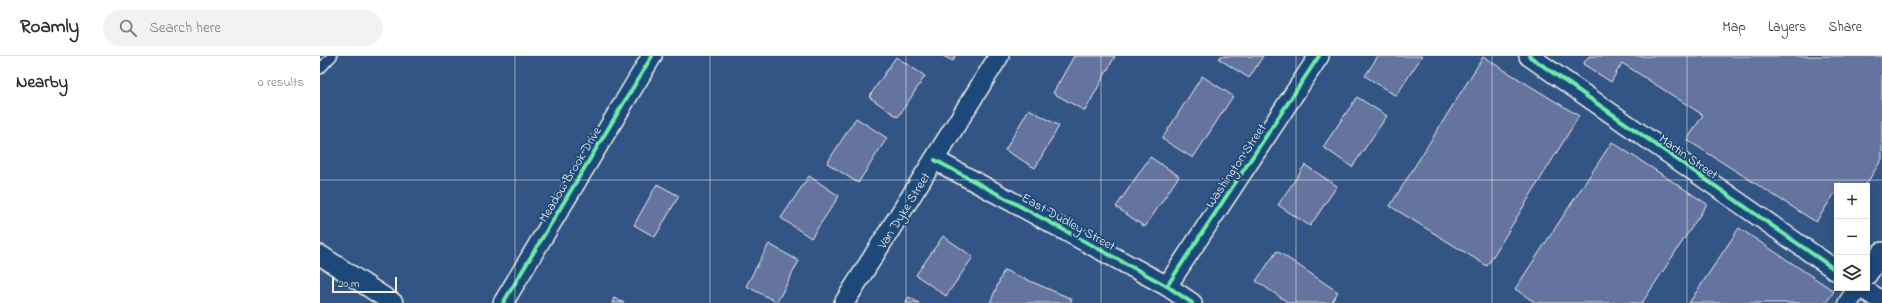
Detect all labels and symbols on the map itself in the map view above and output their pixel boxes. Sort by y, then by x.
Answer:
street label: Washington Street [1201,119,1273,212]
street label: Meadow Brook Drive [534,123,606,226]
street label: Martin Street [1655,130,1722,185]
street label: Van Dyke Street [873,168,937,254]
street label: East Dudley Street [1017,189,1119,257]
scale bar [332,275,397,294]

